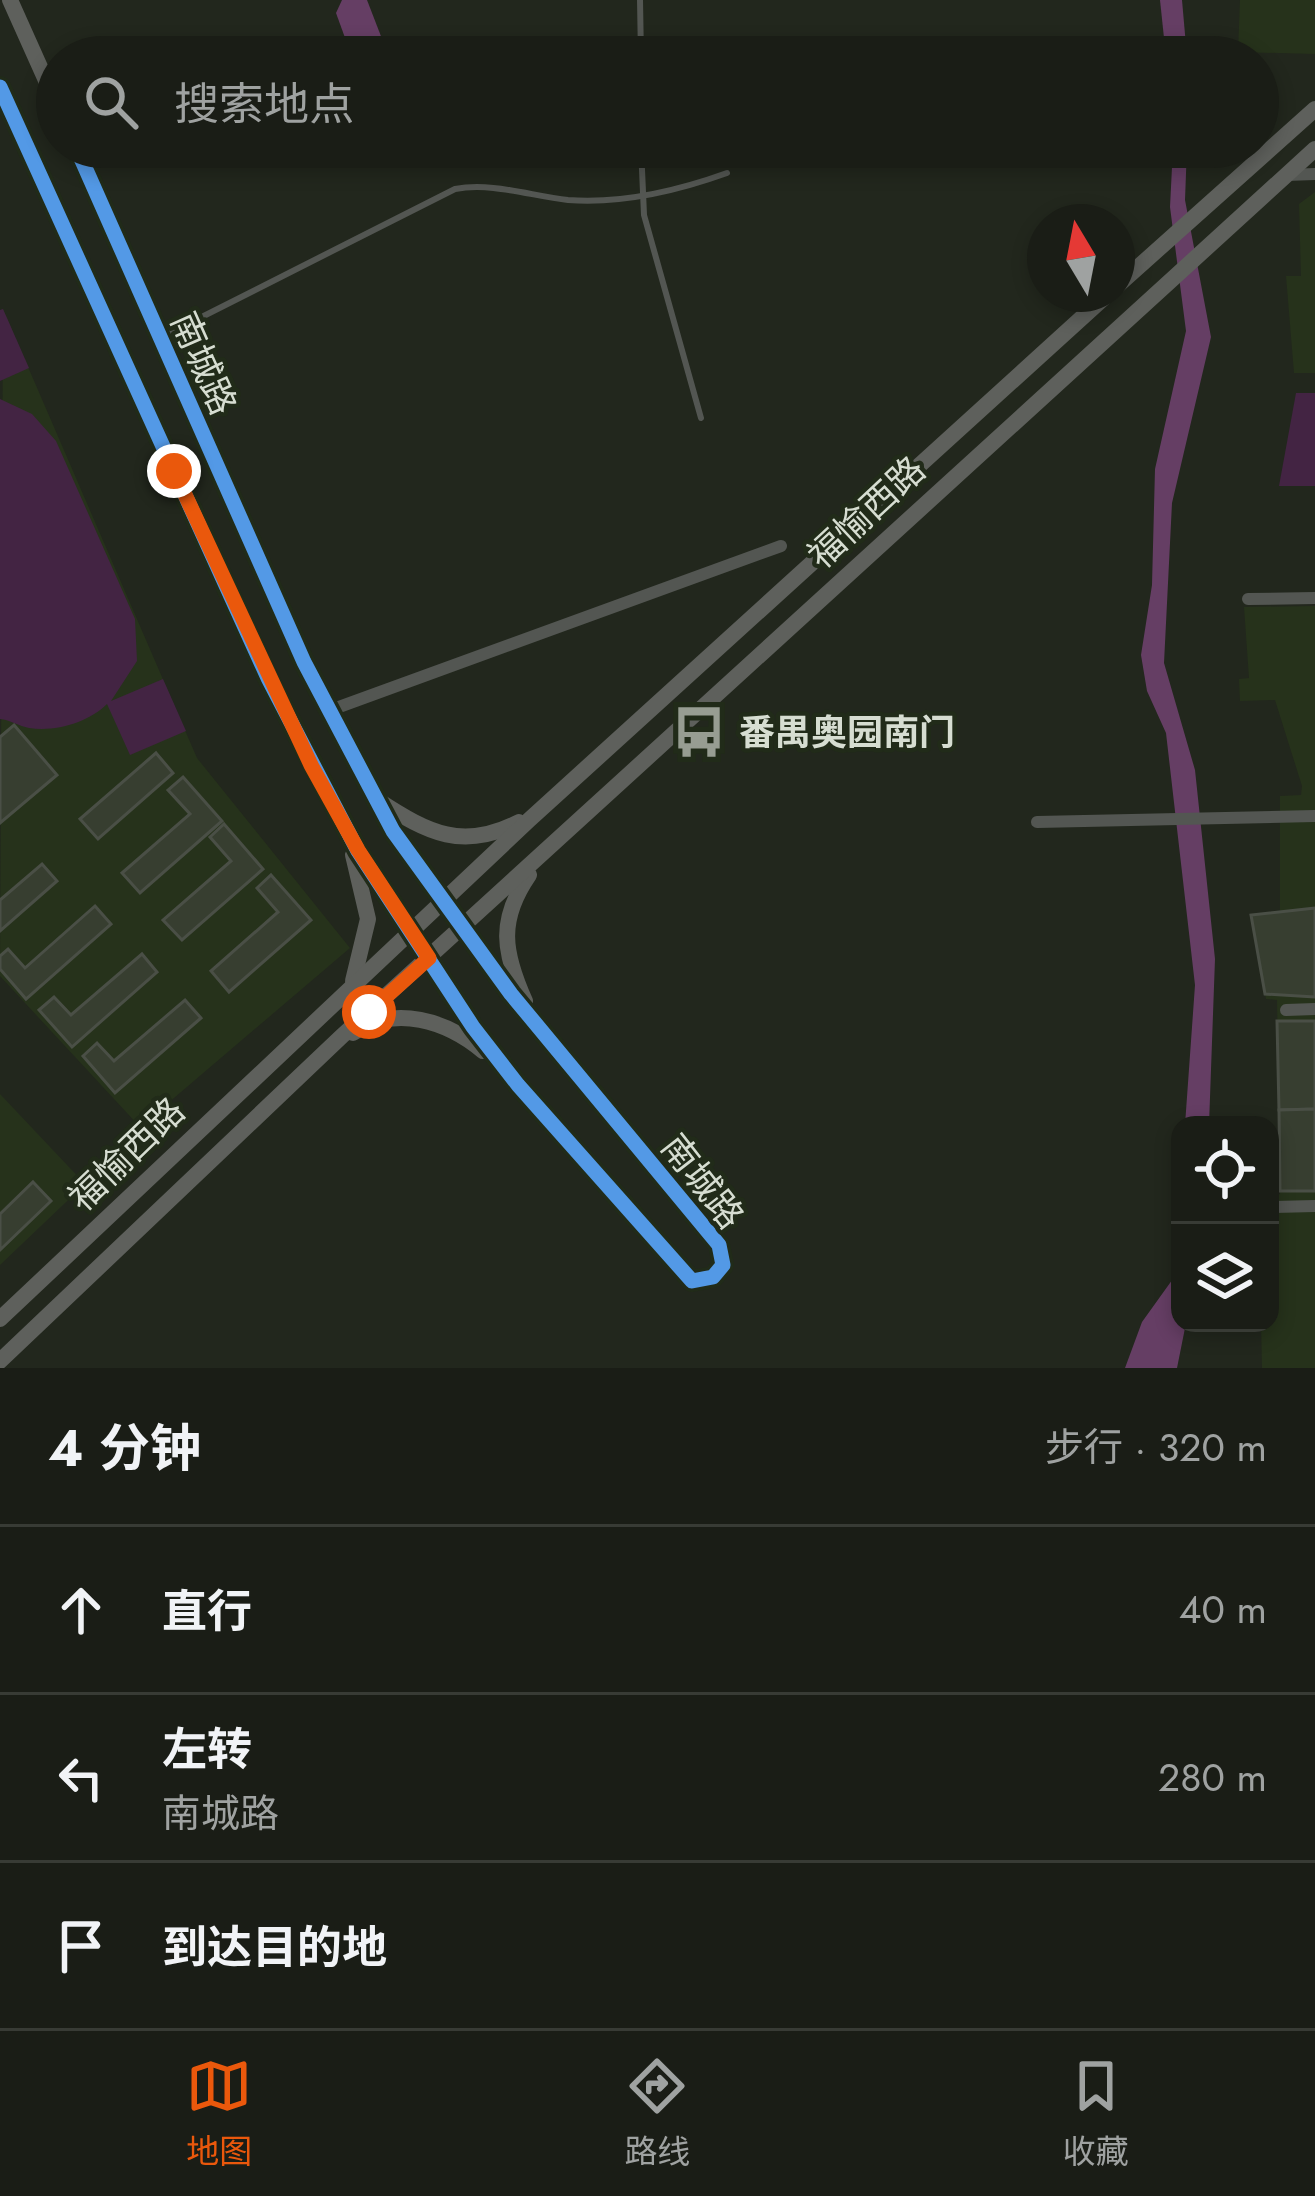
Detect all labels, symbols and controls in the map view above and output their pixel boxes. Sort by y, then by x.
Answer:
search box [36,36,1279,168]
icon: search [78,69,144,135]
text: 搜索地点 [174,72,354,137]
north arrow [1027,204,1135,312]
street label: 南城路 [158,303,250,423]
route end [147,444,201,498]
street label: 福愉西路 [796,444,936,580]
bus stop icon: 番禺奥园南门 [670,703,728,761]
place label: 番禺奥园南门 [739,706,955,758]
route start [342,985,396,1039]
street label: 福愉西路 [56,1085,196,1223]
map controls [1171,1116,1279,1332]
button: locate [1171,1116,1279,1224]
street label: 南城路 [649,1122,757,1240]
button: layers [1171,1224,1279,1332]
text: 4 分钟 [48,1411,201,1485]
text: 步行 · 320 m [1045,1419,1267,1476]
icon: ahead [48,1577,114,1643]
text: 直行 [162,1579,252,1644]
text: 40 m [1179,1581,1267,1638]
text: 左转 [162,1717,252,1782]
icon: left [48,1745,114,1811]
text: 280 m [1158,1749,1267,1806]
text: 南城路 [162,1785,279,1842]
icon: arrive [48,1913,114,1979]
text: 到达目的地 [162,1915,387,1980]
tab: 地图 [186,2053,252,2175]
tab: 路线 [624,2053,690,2175]
tab: 收藏 [1063,2053,1129,2175]

